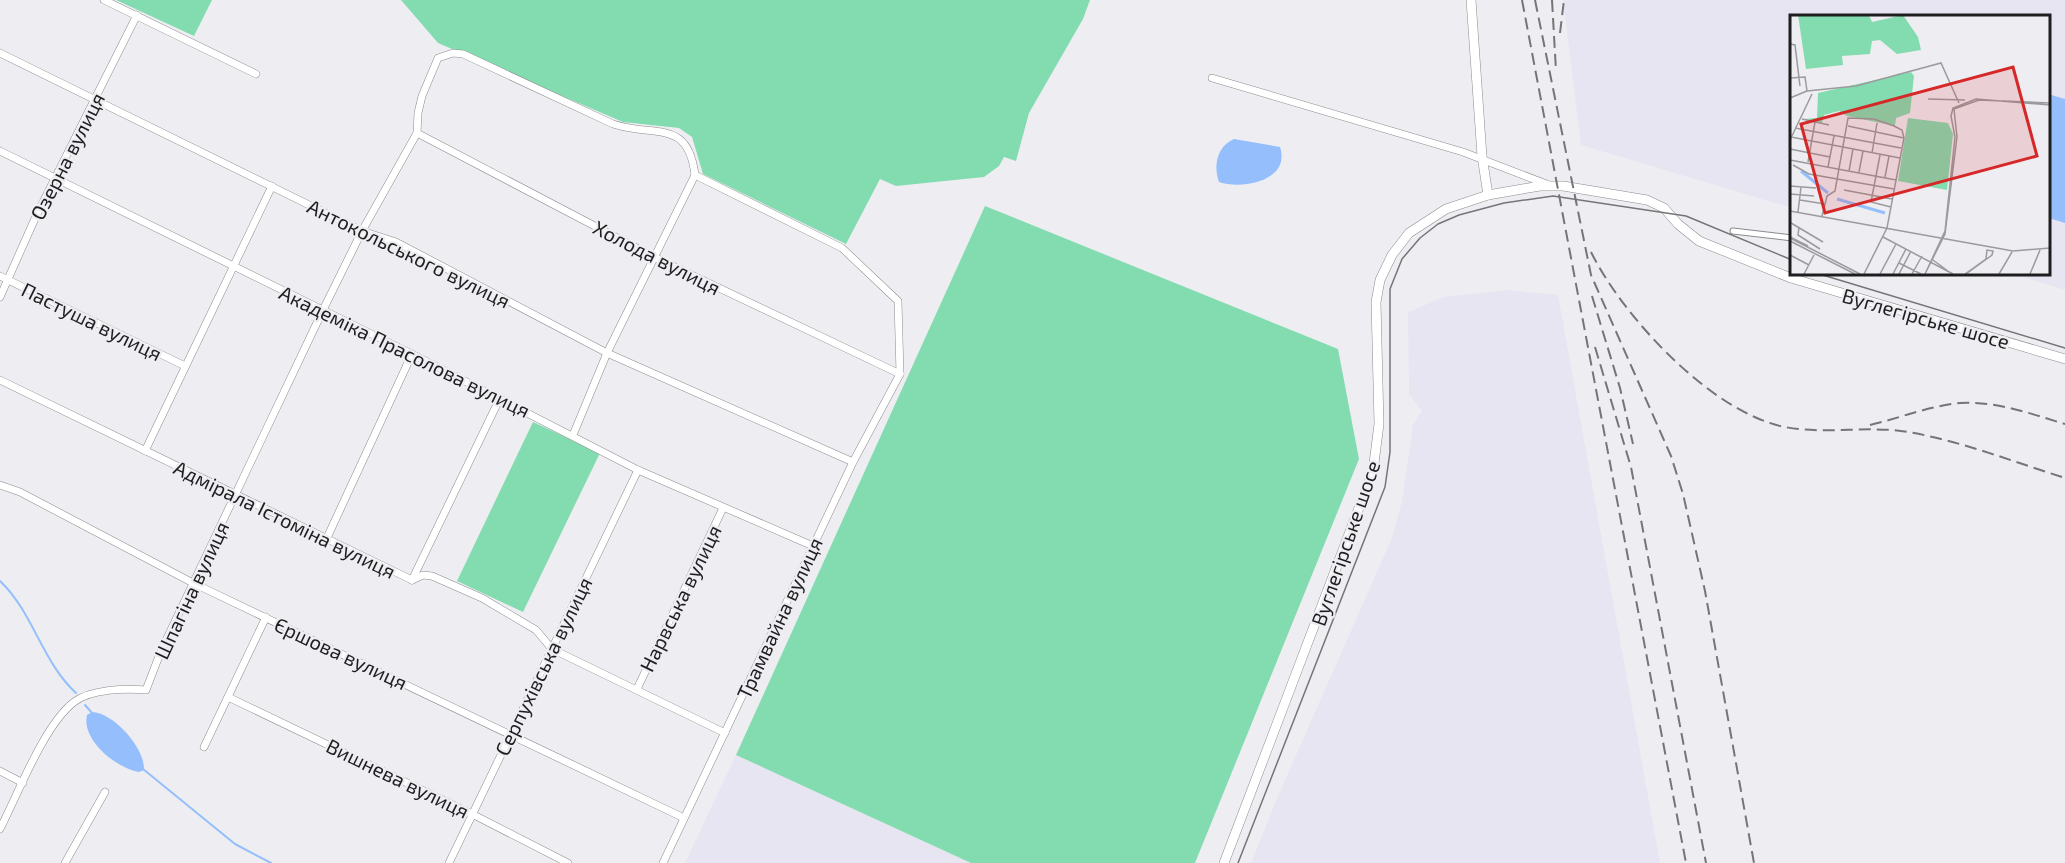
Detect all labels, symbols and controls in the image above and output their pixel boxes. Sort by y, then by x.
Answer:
inset map [1790,15,2050,274]
street label: Озерна вулиця [25,88,110,224]
street label: Антокольського вулиця [303,193,514,313]
street label: Холода вулиця [589,215,725,300]
street label: Пастуша вулиця [18,277,166,366]
street label: Академіка Прасолова вулиця [275,280,534,423]
street label: Вуглегірське шосе [1839,283,2012,354]
street label: Адмірала Істоміна вулиця [170,455,400,584]
street label: Вуглегірське шосе [1305,457,1385,629]
street label: Шпагіна вулиця [149,517,234,663]
street label: Нарвська вулиця [634,521,727,676]
street label: Трамвайна вулиця [731,534,828,703]
street label: Серпухівська вулиця [489,573,598,760]
street label: Єршова вулиця [270,612,411,695]
street label: Вишнева вулиця [322,733,473,824]

